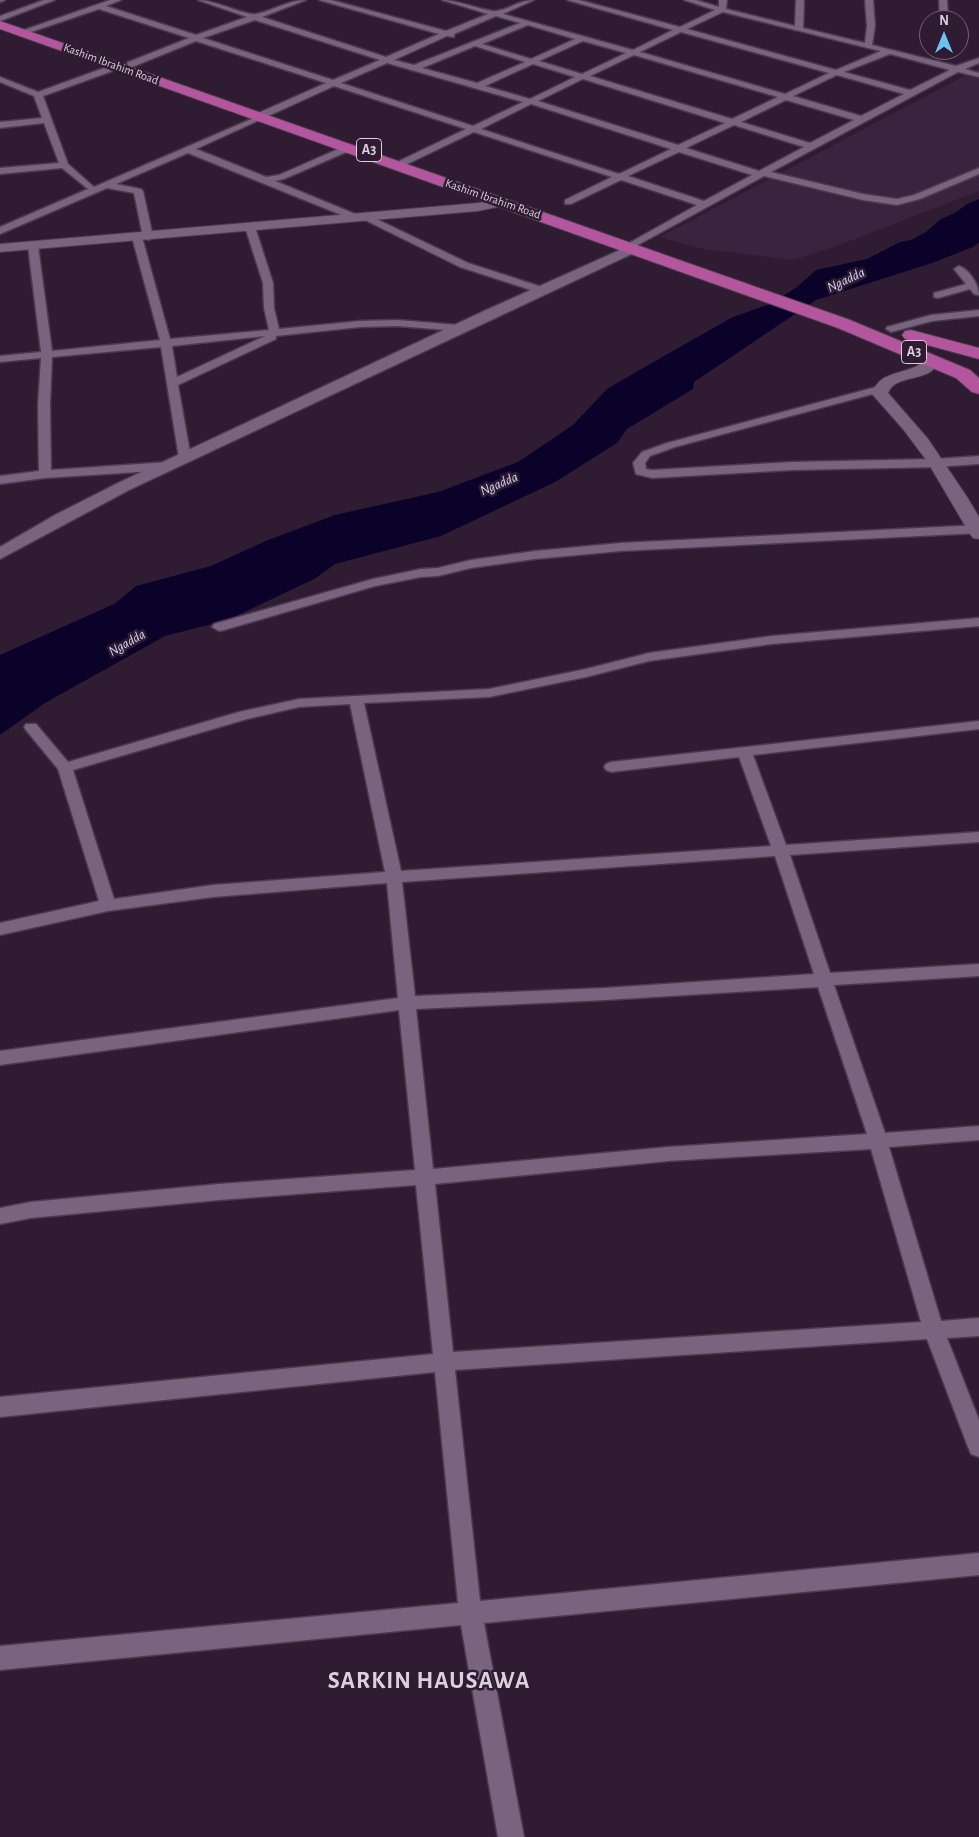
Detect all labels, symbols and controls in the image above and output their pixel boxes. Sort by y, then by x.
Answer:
north arrow [919,10,969,60]
text: N [939,14,949,28]
street label: Kashim Ibrahim Road [61,40,161,88]
road number: A3 [356,138,382,162]
street label: Kashim Ibrahim Road [443,176,543,222]
water label: Ngadda [825,264,867,296]
road number: A3 [902,341,926,364]
water label: Ngadda [477,469,521,499]
water label: Ngadda [106,626,148,660]
district label: SARKIN HAUSAWA [326,1667,532,1695]

